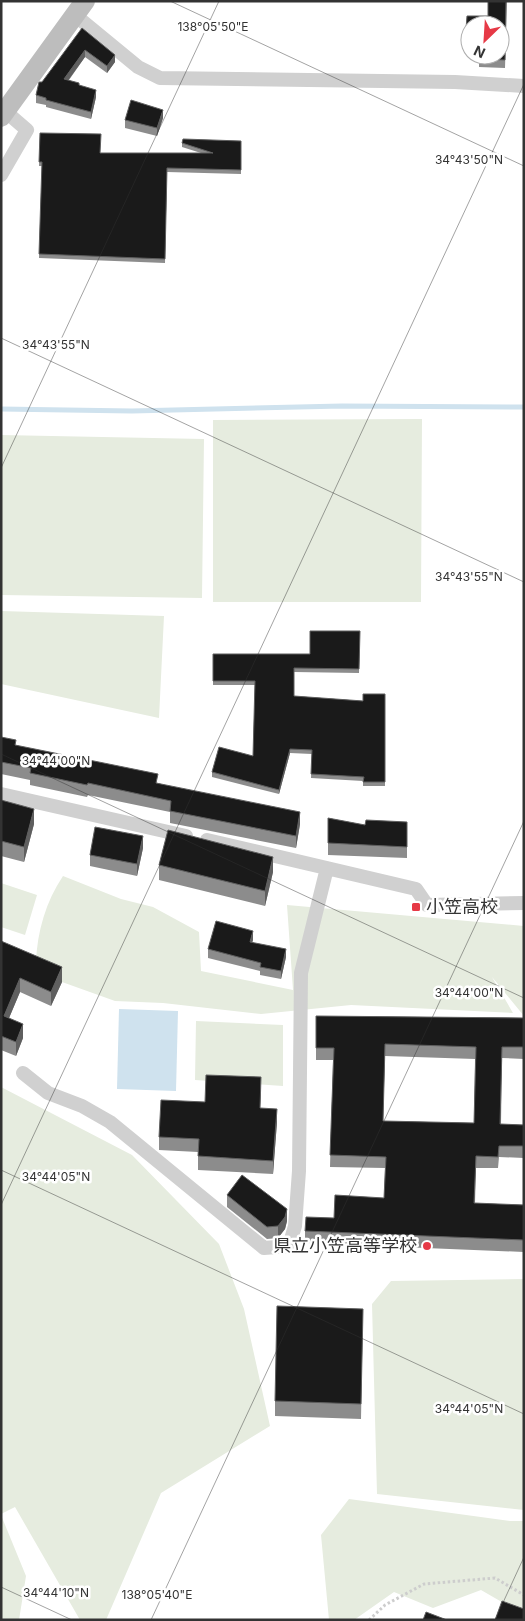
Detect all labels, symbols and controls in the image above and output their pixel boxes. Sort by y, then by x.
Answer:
north arrow [460,15,510,65]
text: 138°05'50"E [177,19,249,34]
text: N [471,42,488,62]
text: 34°43'50"N [435,152,503,167]
text: 34°43'55"N [22,337,90,352]
text: 34°43'55"N [435,569,503,584]
text: 34°44'00"N [22,753,90,768]
place label: 小笠高校 [426,896,498,917]
marker: 小笠高校 [410,901,422,913]
text: 34°44'00"N [435,985,503,1000]
text: 34°44'05"N [22,1169,90,1184]
place label: 県立小笠高等学校 [273,1235,417,1256]
marker: 県立小笠高等学校 [421,1240,433,1252]
text: 34°44'05"N [435,1401,503,1416]
text: 34°44'10"N [23,1585,89,1600]
text: 138°05'40"E [122,1587,192,1602]

